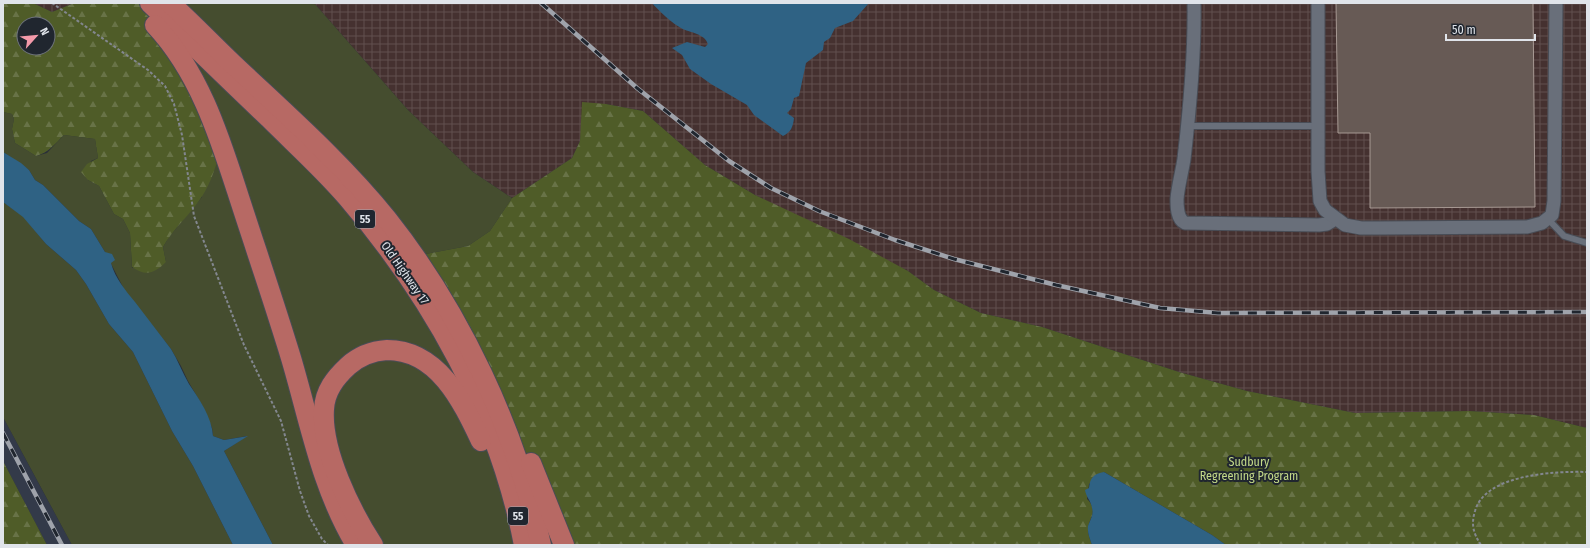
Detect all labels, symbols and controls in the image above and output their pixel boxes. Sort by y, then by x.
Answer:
north arrow [16,16,56,56]
scale bar [1446,16,1535,42]
text: 50 m [1452,23,1476,37]
text: N [37,26,52,38]
road number: 55 [355,210,375,228]
street label: Old Highway 17 [378,239,432,307]
park label: Sudbury Regreening Program [1200,455,1298,483]
road number: 55 [508,507,528,525]

